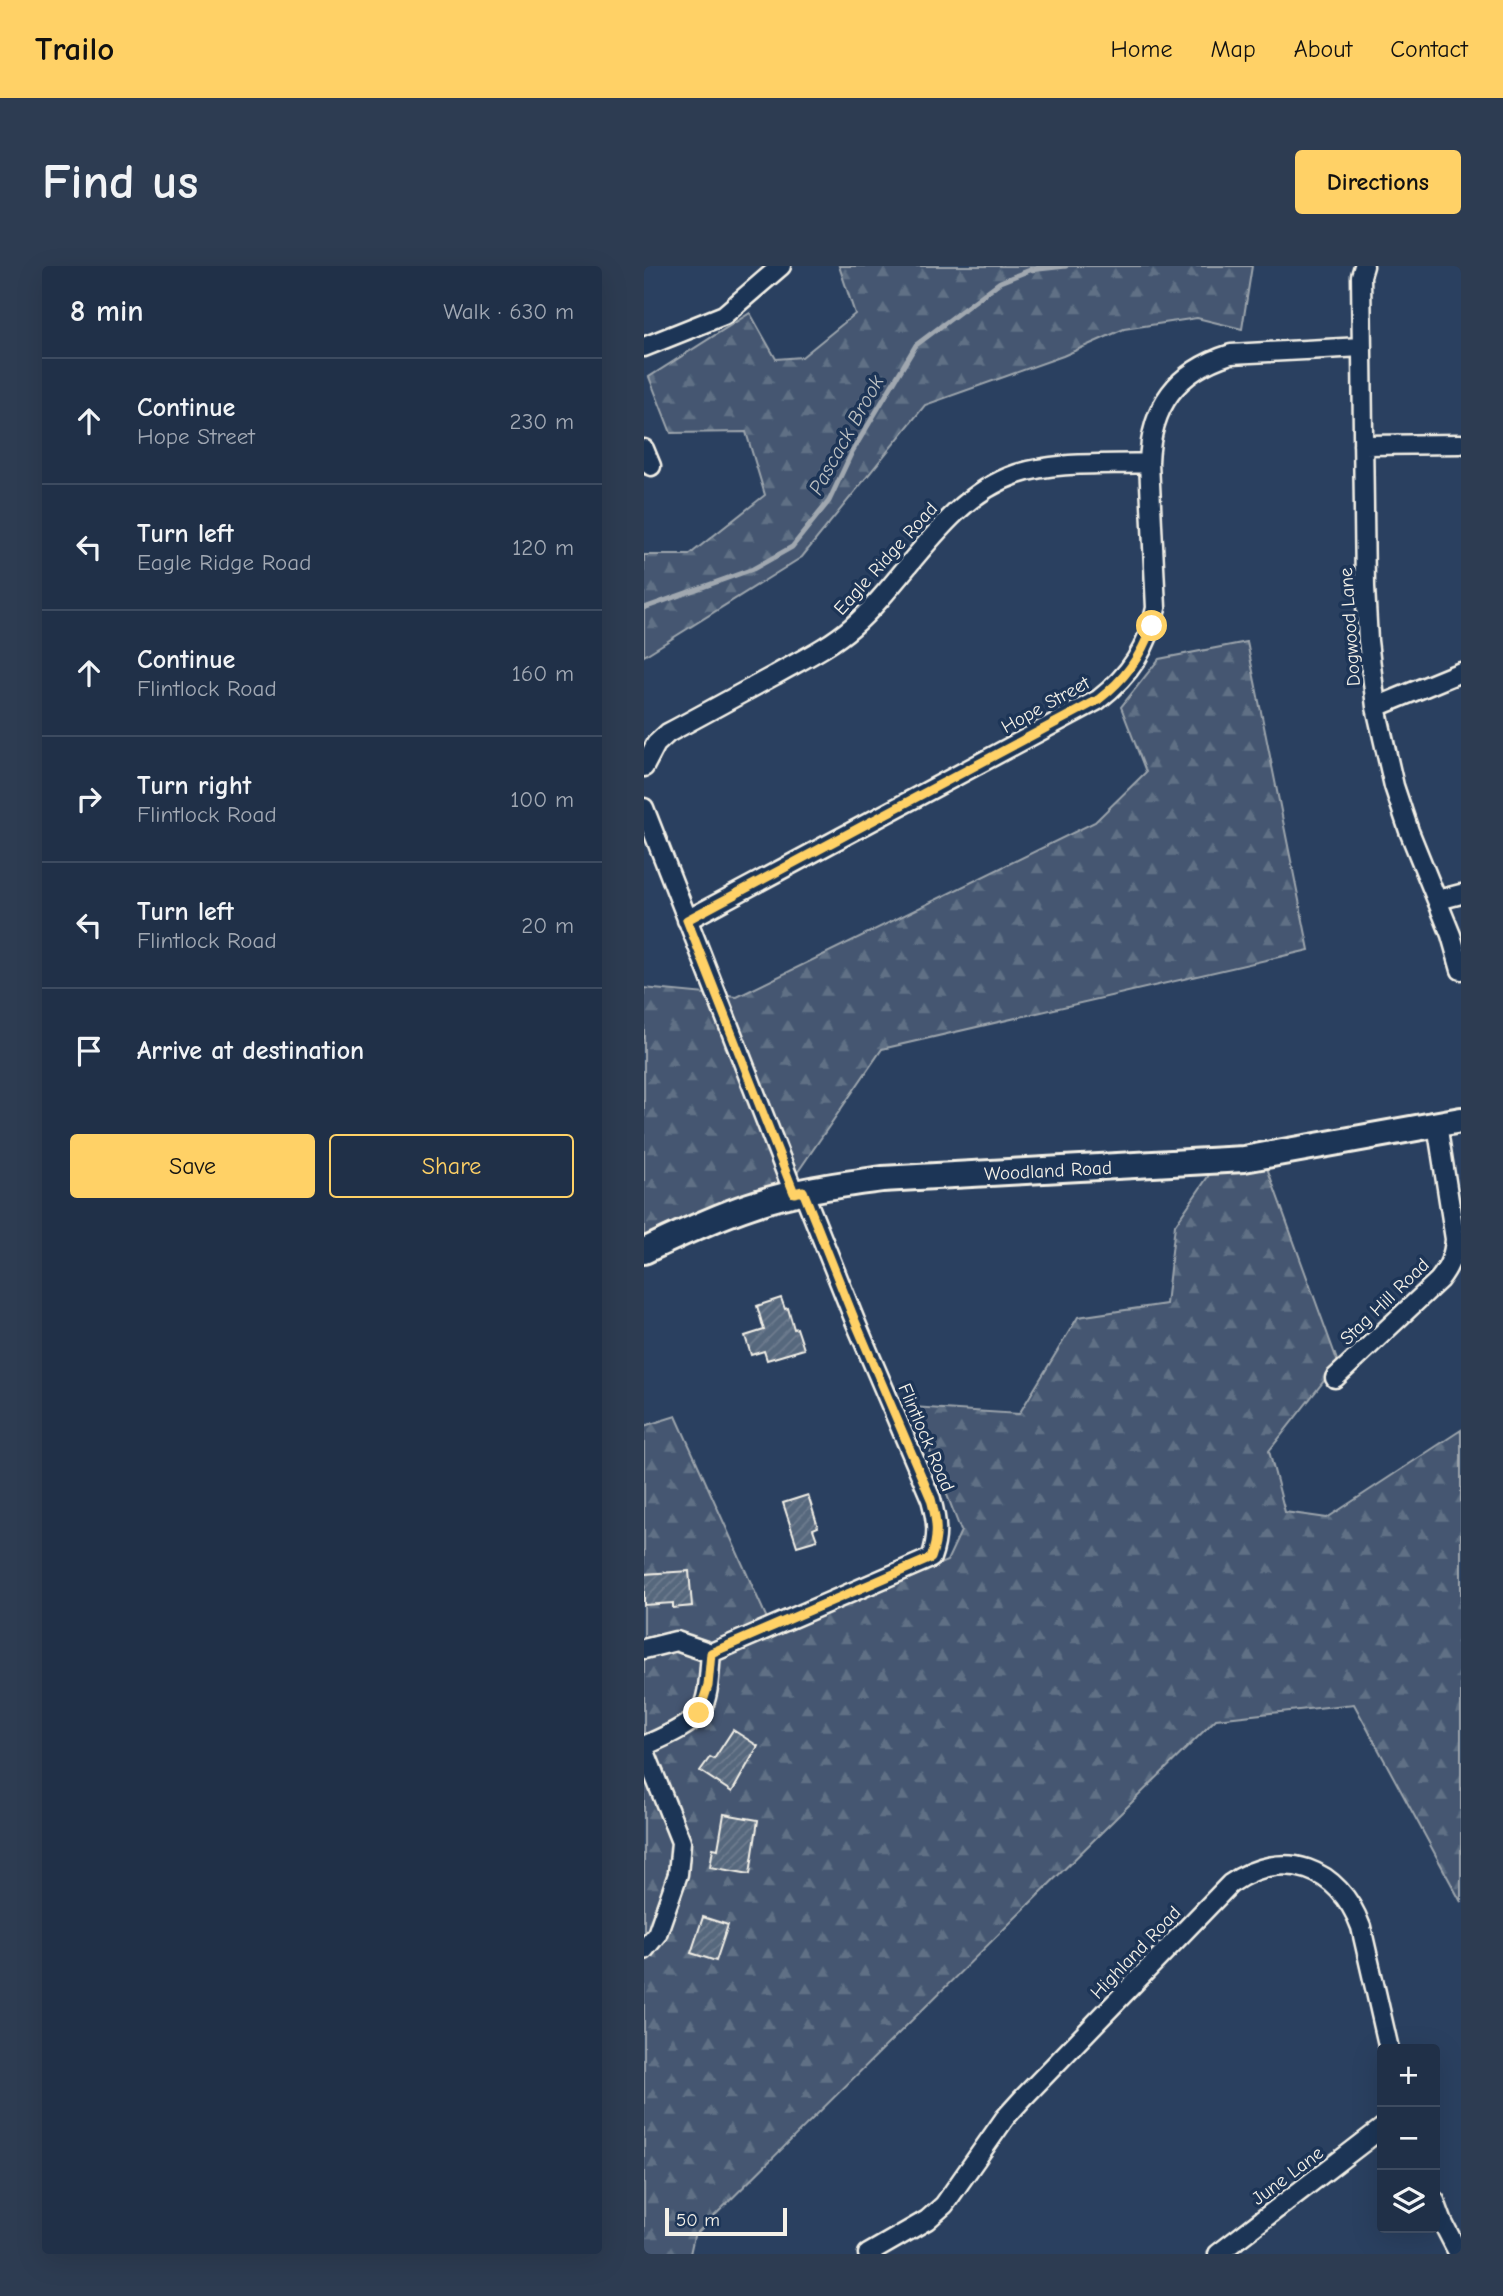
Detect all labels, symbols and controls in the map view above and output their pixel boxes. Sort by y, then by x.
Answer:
text: Trailo [35,30,114,68]
text: Home [1111,35,1172,63]
text: Map [1210,35,1256,63]
text: About [1294,35,1352,63]
text: Contact [1390,35,1468,63]
button: Directions [1295,150,1461,214]
text: Find us [42,154,198,210]
text: 8 min [70,294,144,329]
text: Walk · 630 m [443,298,574,325]
water label: Pascack Brook [803,370,889,499]
text: Continue [137,393,235,423]
icon: ahead [70,402,108,440]
text: 230 m [510,408,574,435]
text: Hope Street [137,423,255,450]
street label: Eagle Ridge Road [829,498,942,620]
text: Turn left [137,519,234,549]
icon: left [70,528,108,566]
text: 120 m [512,534,574,561]
text: Eagle Ridge Road [137,549,311,576]
street label: Dogwood Lane [1335,567,1365,687]
route start [1136,610,1167,641]
text: Continue [137,645,235,675]
icon: ahead [70,654,108,692]
text: 160 m [512,660,574,687]
street label: Hope Street [998,671,1094,738]
text: Flintlock Road [137,675,277,702]
text: Turn right [137,771,251,801]
icon: right [70,780,108,818]
text: 100 m [510,786,574,813]
text: Flintlock Road [137,801,277,828]
text: Turn left [137,897,234,927]
icon: left [70,906,108,944]
text: 20 m [521,912,574,939]
text: Flintlock Road [137,927,277,954]
icon: arrive [70,1032,108,1070]
text: Arrive at destination [137,1036,364,1066]
button: Save [70,1134,315,1198]
button: Share [329,1134,574,1198]
street label: Woodland Road [984,1157,1112,1185]
street label: Stag Hill Road [1336,1254,1434,1350]
street label: Flintlock Road [893,1380,959,1495]
route end [683,1697,714,1728]
street label: Highland Road [1086,1902,1185,2004]
map controls [1377,2044,1440,2233]
button: + [1377,2044,1440,2107]
button: − [1377,2107,1440,2170]
street label: June Lane [1248,2142,1328,2210]
button: layers [1377,2170,1440,2233]
scale bar [665,2205,788,2237]
text: 50 m [676,2209,720,2231]

